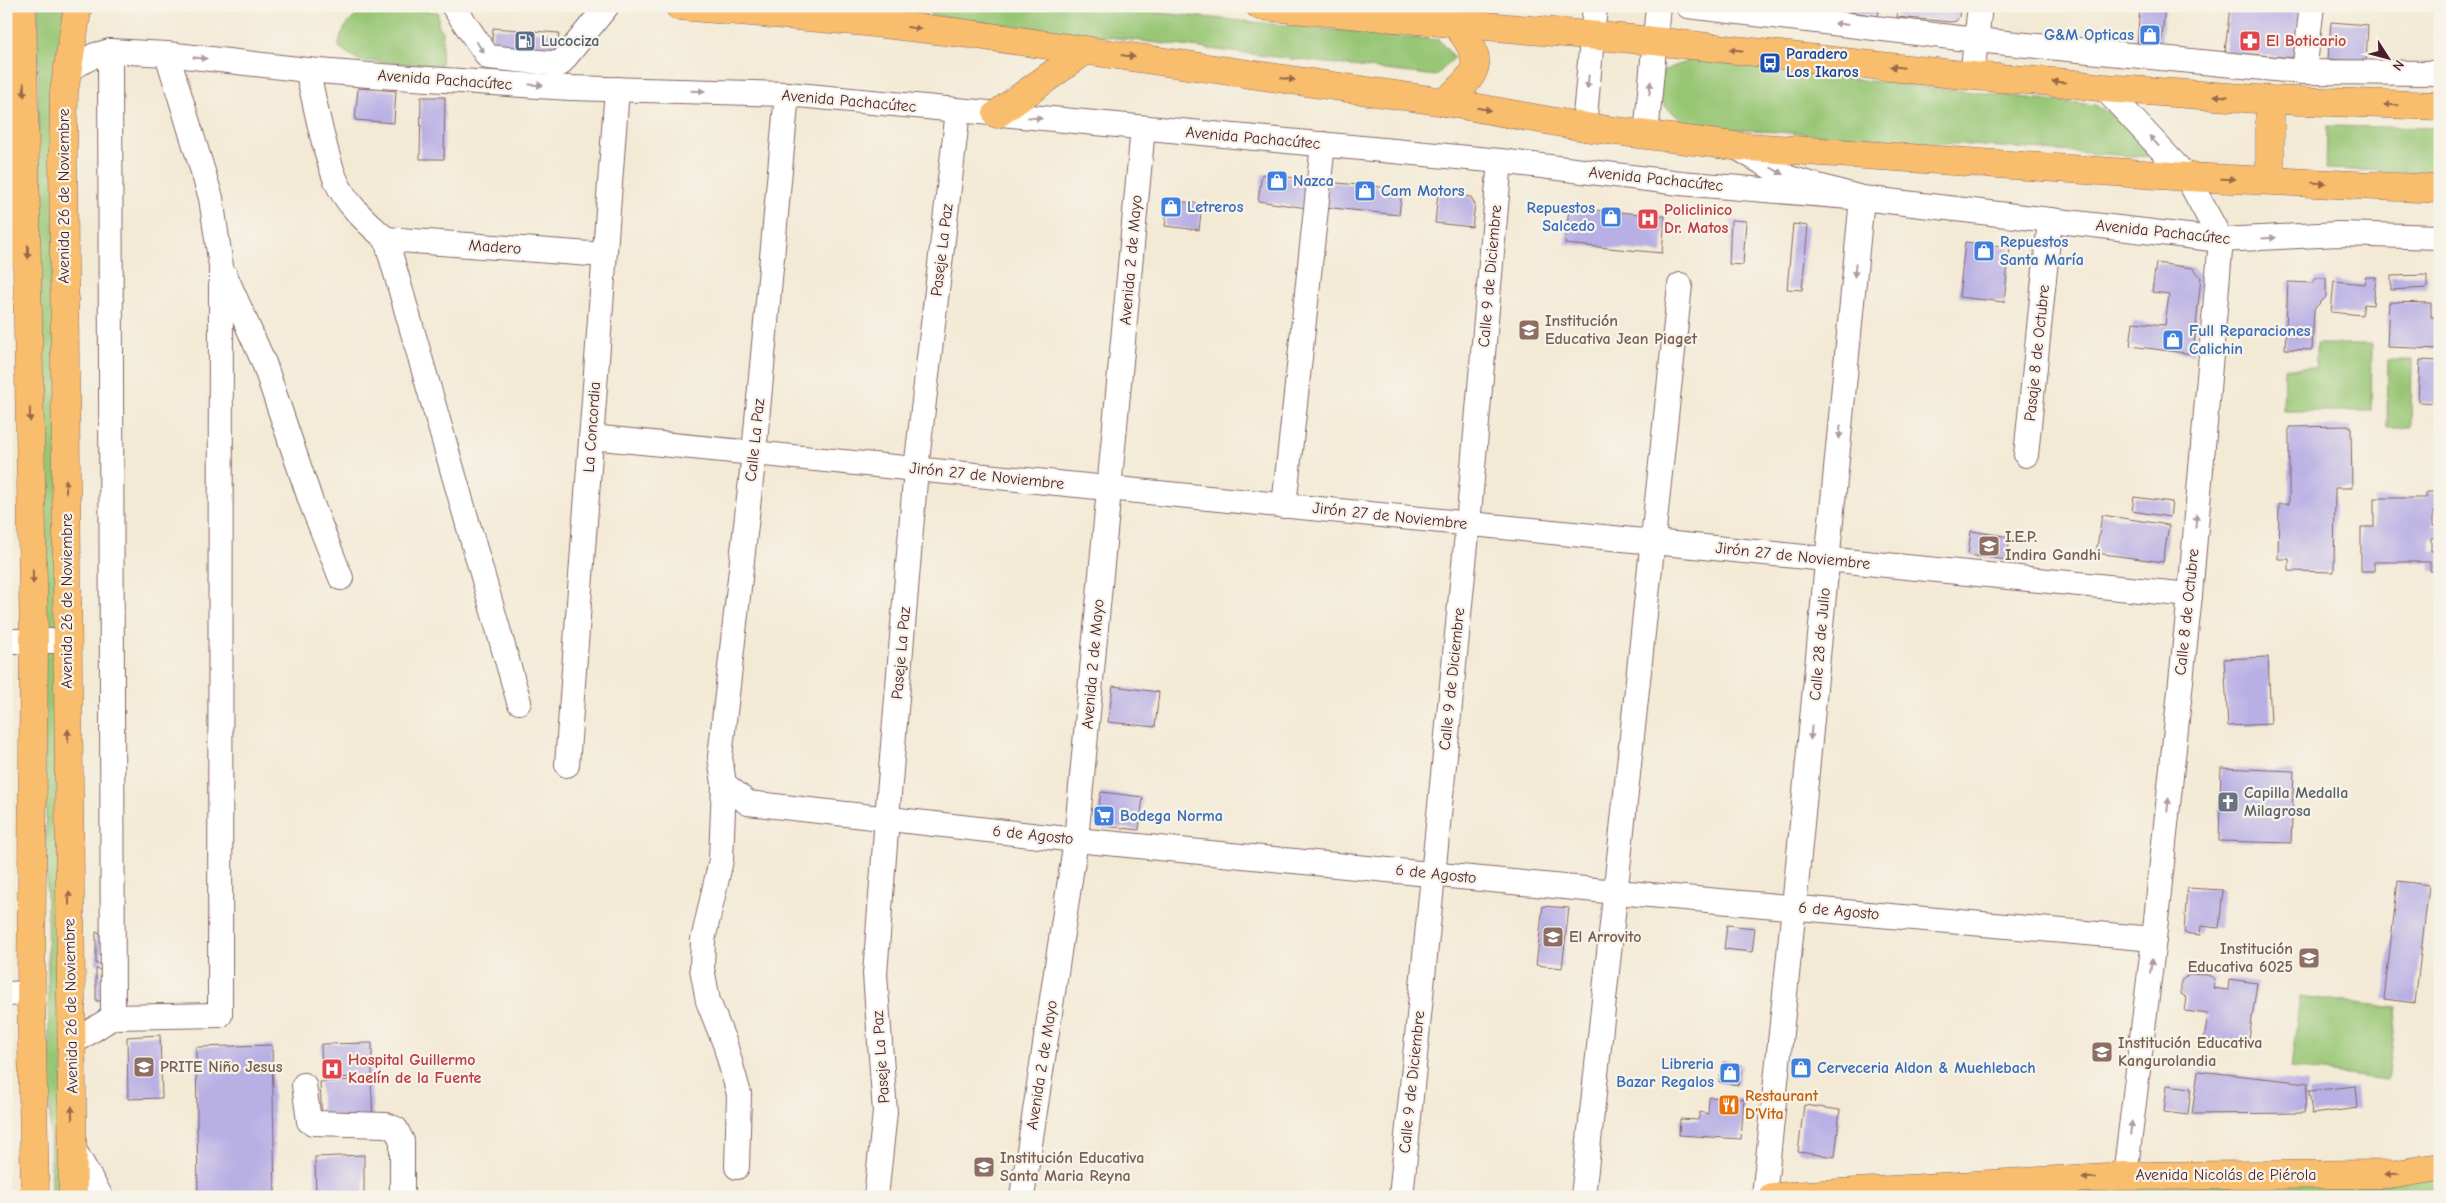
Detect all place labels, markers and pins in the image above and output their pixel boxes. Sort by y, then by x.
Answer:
shop icon: G&M Opticas [2138,23,2162,47]
place label: G&M Opticas [2044,26,2134,44]
fuel station icon: Lucociza [513,29,537,53]
pharmacy icon: El Boticario [2238,29,2262,53]
place label: Lucociza [541,32,599,50]
place label: El Boticario [2266,32,2346,50]
place label: Paradero Los Ikaros [1786,45,1859,81]
bus stop icon: Paradero Los Ikaros [1758,51,1782,75]
shop icon: Nazca [1265,169,1289,193]
place label: Nazca [1293,172,1334,190]
shop icon: Cam Motors [1353,179,1377,203]
place label: Cam Motors [1381,182,1465,200]
shop icon: Letreros [1159,195,1183,219]
place label: Letreros [1187,198,1244,216]
place label: Repuestos Salcedo [1527,199,1595,235]
place label: Policlinico Dr. Matos [1664,201,1732,237]
shop icon: Repuestos Salcedo [1599,205,1623,229]
hospital icon: Policlinico Dr. Matos [1636,207,1660,231]
place label: Repuestos Santa María [2000,233,2084,269]
shop icon: Repuestos Santa María [1972,239,1996,263]
place label: Institución Educativa Jean Piaget [1545,312,1698,348]
school or university icon: Institución Educativa Jean Piaget [1517,318,1541,342]
place label: Full Reparaciones Calichin [2189,322,2311,358]
shop icon: Full Reparaciones Calichin [2161,328,2185,352]
place label: I.E.P. Indira Gandhi [2005,528,2101,564]
school or university icon: I.E.P. Indira Gandhi [1977,534,2001,558]
place label: Capilla Medalla Milagrosa [2244,784,2348,820]
church icon: Capilla Medalla Milagrosa [2216,790,2240,814]
supermarket icon: Bodega Norma [1092,804,1116,828]
place label: Bodega Norma [1120,807,1223,825]
school or university icon: El Arrovito [1541,925,1565,949]
place label: El Arrovito [1569,928,1641,946]
place label: Institución Educativa 6025 [2188,940,2293,976]
school or university icon: Institución Educativa 6025 [2297,946,2321,970]
place label: Institución Educativa Kangurolandia [2118,1034,2262,1070]
school or university icon: Institución Educativa Kangurolandia [2090,1040,2114,1064]
place label: Hospital Guillermo Kaelín de la Fuente [348,1051,482,1087]
school or university icon: PRITE Niño Jesus [132,1055,156,1079]
place label: Libreria Bazar Regalos [1616,1055,1714,1091]
shop icon: Cerveceria Aldon & Muehlebach [1789,1056,1813,1080]
hospital icon: Hospital Guillermo Kaelín de la Fuente [320,1057,344,1081]
place label: PRITE Niño Jesus [160,1058,283,1076]
place label: Cerveceria Aldon & Muehlebach [1817,1059,2036,1077]
shop icon: Libreria Bazar Regalos [1718,1061,1742,1085]
place label: Restaurant D'Vita [1745,1087,1819,1123]
restaurant icon: Restaurant D'Vita [1717,1093,1741,1117]
place label: Institución Educativa Santa Maria Reyna [1000,1149,1144,1185]
school or university icon: Institución Educativa Santa Maria Reyna [972,1155,996,1179]

